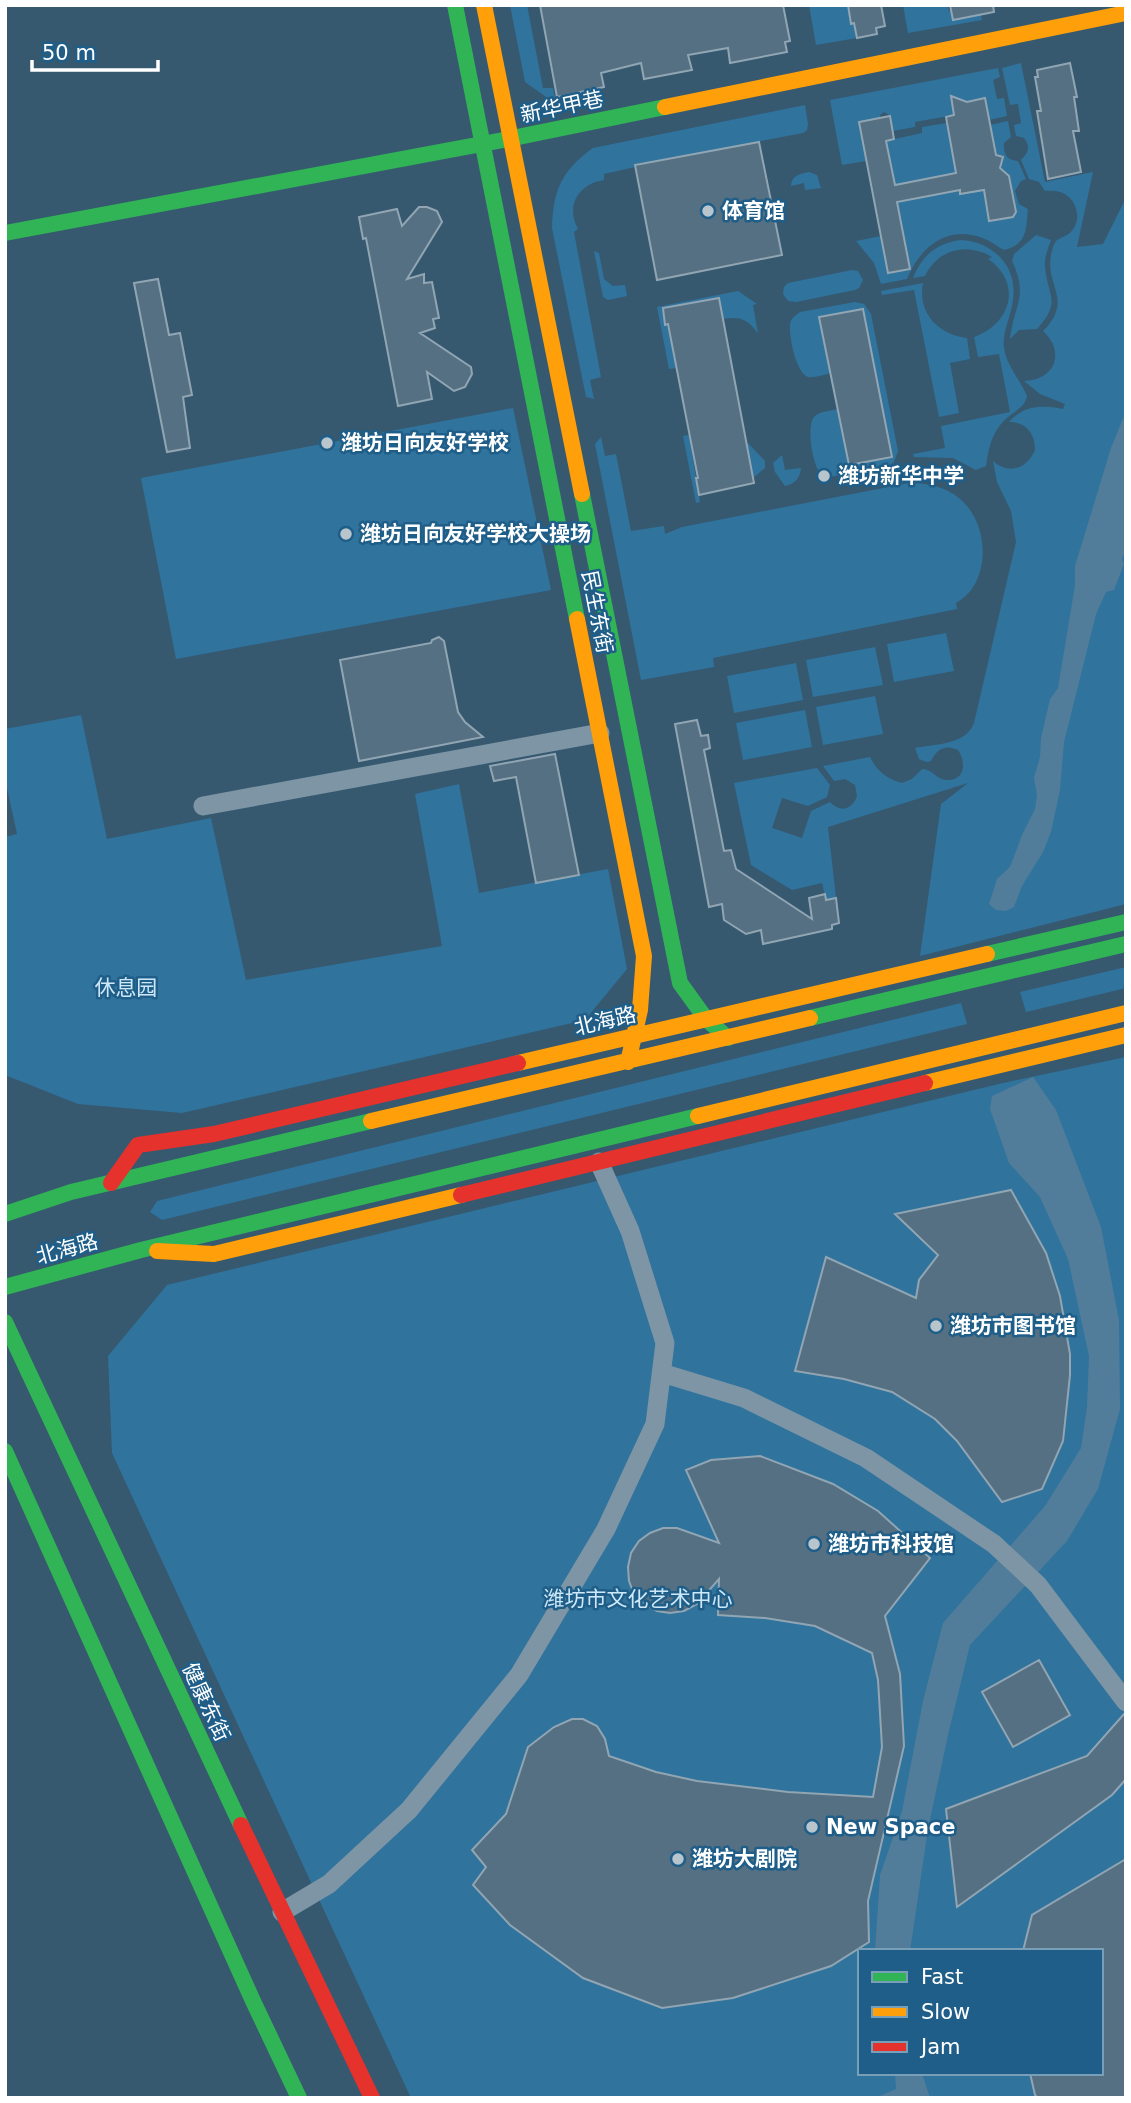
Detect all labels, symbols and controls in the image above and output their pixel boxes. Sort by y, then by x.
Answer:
scale bar [32,28,158,72]
text: 50 m [42,41,96,65]
street label: 新华甲巷 [518,87,606,127]
place label: 体育馆 [722,199,785,223]
marker: 体育馆 [700,203,716,219]
place label: 潍坊日向友好学校 [341,431,509,455]
marker: 潍坊日向友好学校 [319,435,335,451]
place label: 潍坊新华中学 [838,464,964,488]
marker: 潍坊新华中学 [816,468,832,484]
place label: 潍坊日向友好学校大操场 [360,522,591,546]
marker: 潍坊日向友好学校大操场 [338,526,354,542]
street label: 民生东街 [577,568,617,656]
park label: 休息园 [95,976,158,1000]
street label: 北海路 [572,1002,638,1040]
street label: 北海路 [33,1229,101,1269]
place label: 潍坊市图书馆 [950,1314,1076,1338]
marker: 潍坊市图书馆 [928,1318,944,1334]
place label: 潍坊市科技馆 [828,1532,954,1556]
marker: 潍坊市科技馆 [806,1536,822,1552]
park label: 潍坊市文化艺术中心 [544,1587,733,1611]
street label: 健康东街 [177,1659,235,1745]
place label: New Space [826,1815,956,1839]
marker: New Space [804,1819,820,1835]
place label: 潍坊大剧院 [692,1847,797,1871]
marker: 潍坊大剧院 [670,1851,686,1867]
legend [858,1949,1103,2075]
text: Fast [921,1965,963,1989]
text: Slow [921,2000,970,2024]
text: Jam [919,2035,961,2059]

